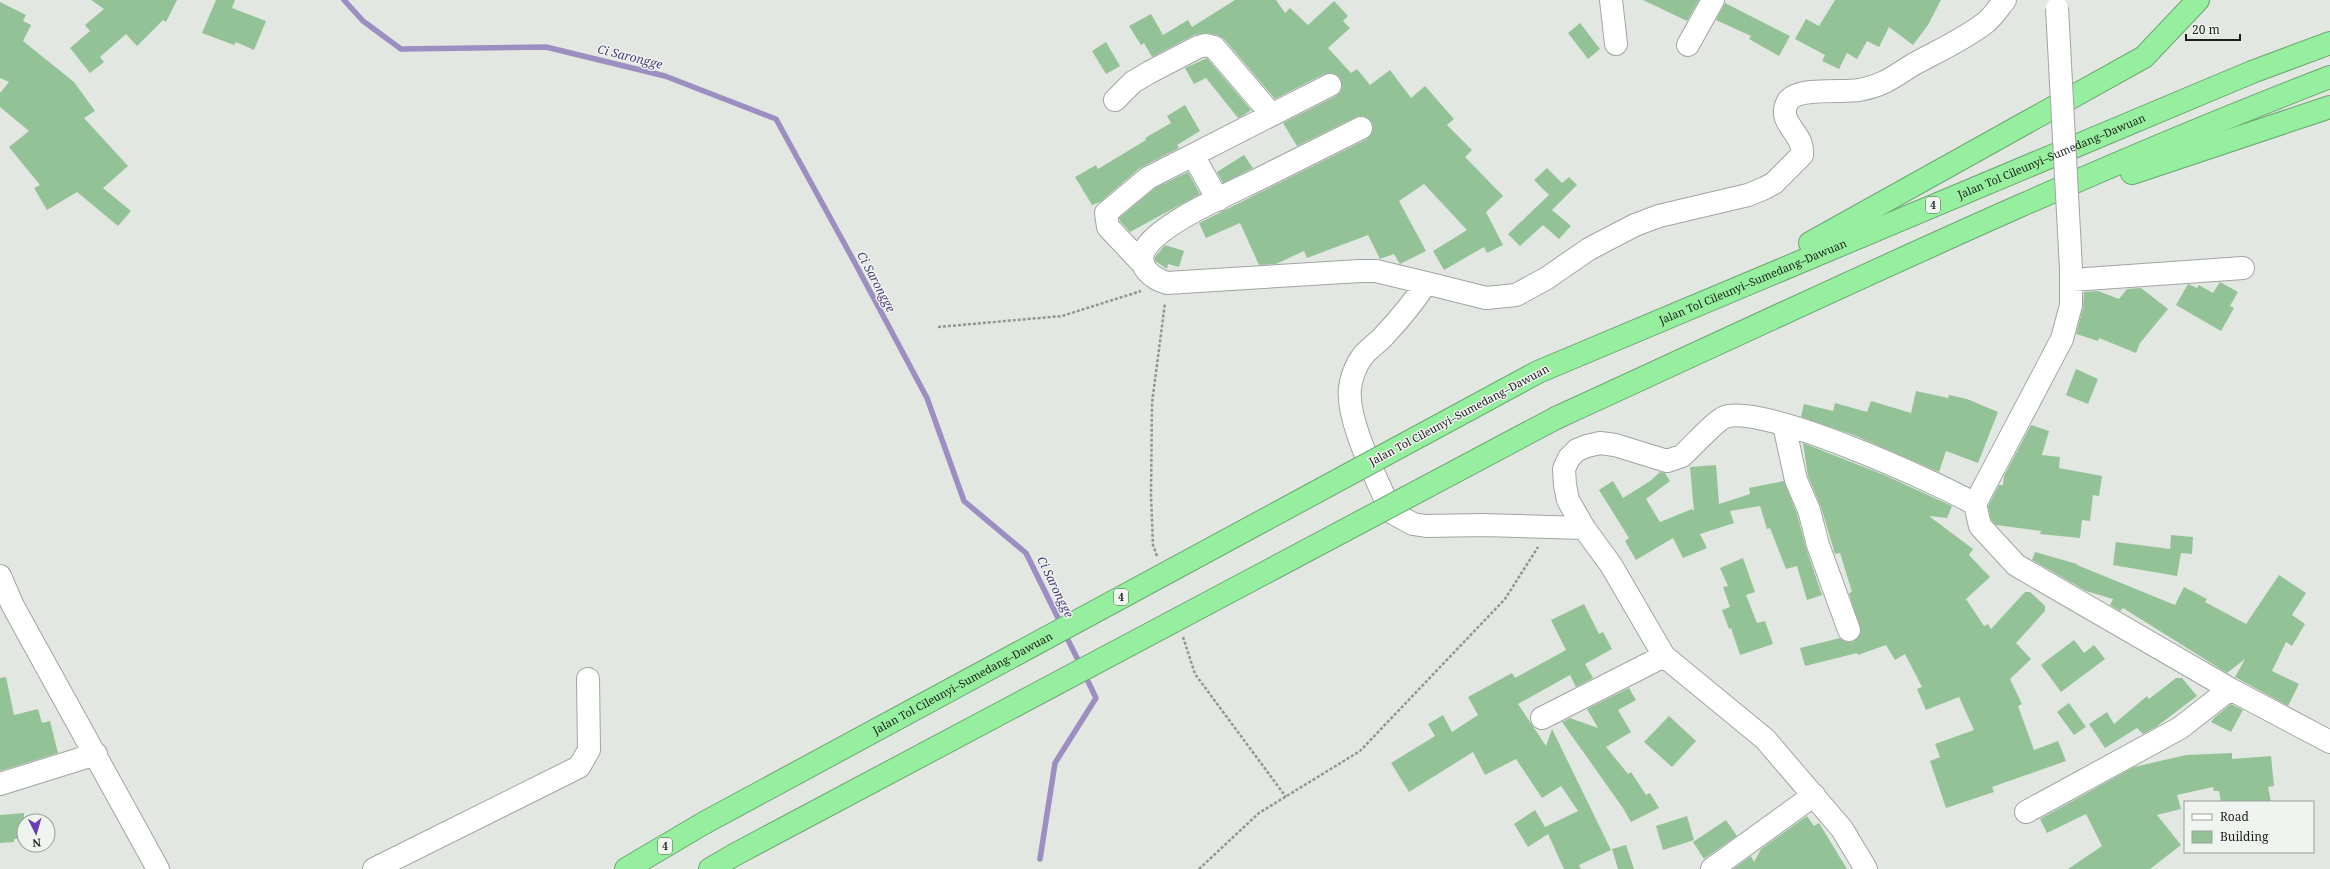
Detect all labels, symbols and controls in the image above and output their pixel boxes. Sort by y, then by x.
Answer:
scale bar [2186,16,2240,42]
text: 20 m [2192,21,2220,38]
water label: Ci Sarongge [596,40,665,73]
street label: Jalan Tol Cileunyi–Sumedang–Dawuan [1954,110,2147,202]
road number: 4 [1926,197,1940,213]
street label: Jalan Tol Cileunyi–Sumedang–Dawuan [1656,235,1849,328]
water label: Ci Sarongge [853,248,900,315]
street label: Jalan Tol Cileunyi–Sumedang–Dawuan [1365,361,1551,469]
water label: Ci Sarongge [1033,553,1078,620]
road number: 4 [1114,589,1128,605]
street label: Jalan Tol Cileunyi–Sumedang–Dawuan [869,628,1055,738]
legend [2184,801,2314,853]
text: Road [2220,808,2250,825]
north arrow [16,813,56,853]
text: Building [2220,828,2269,845]
text: N [32,836,42,851]
road number: 4 [658,838,672,854]

